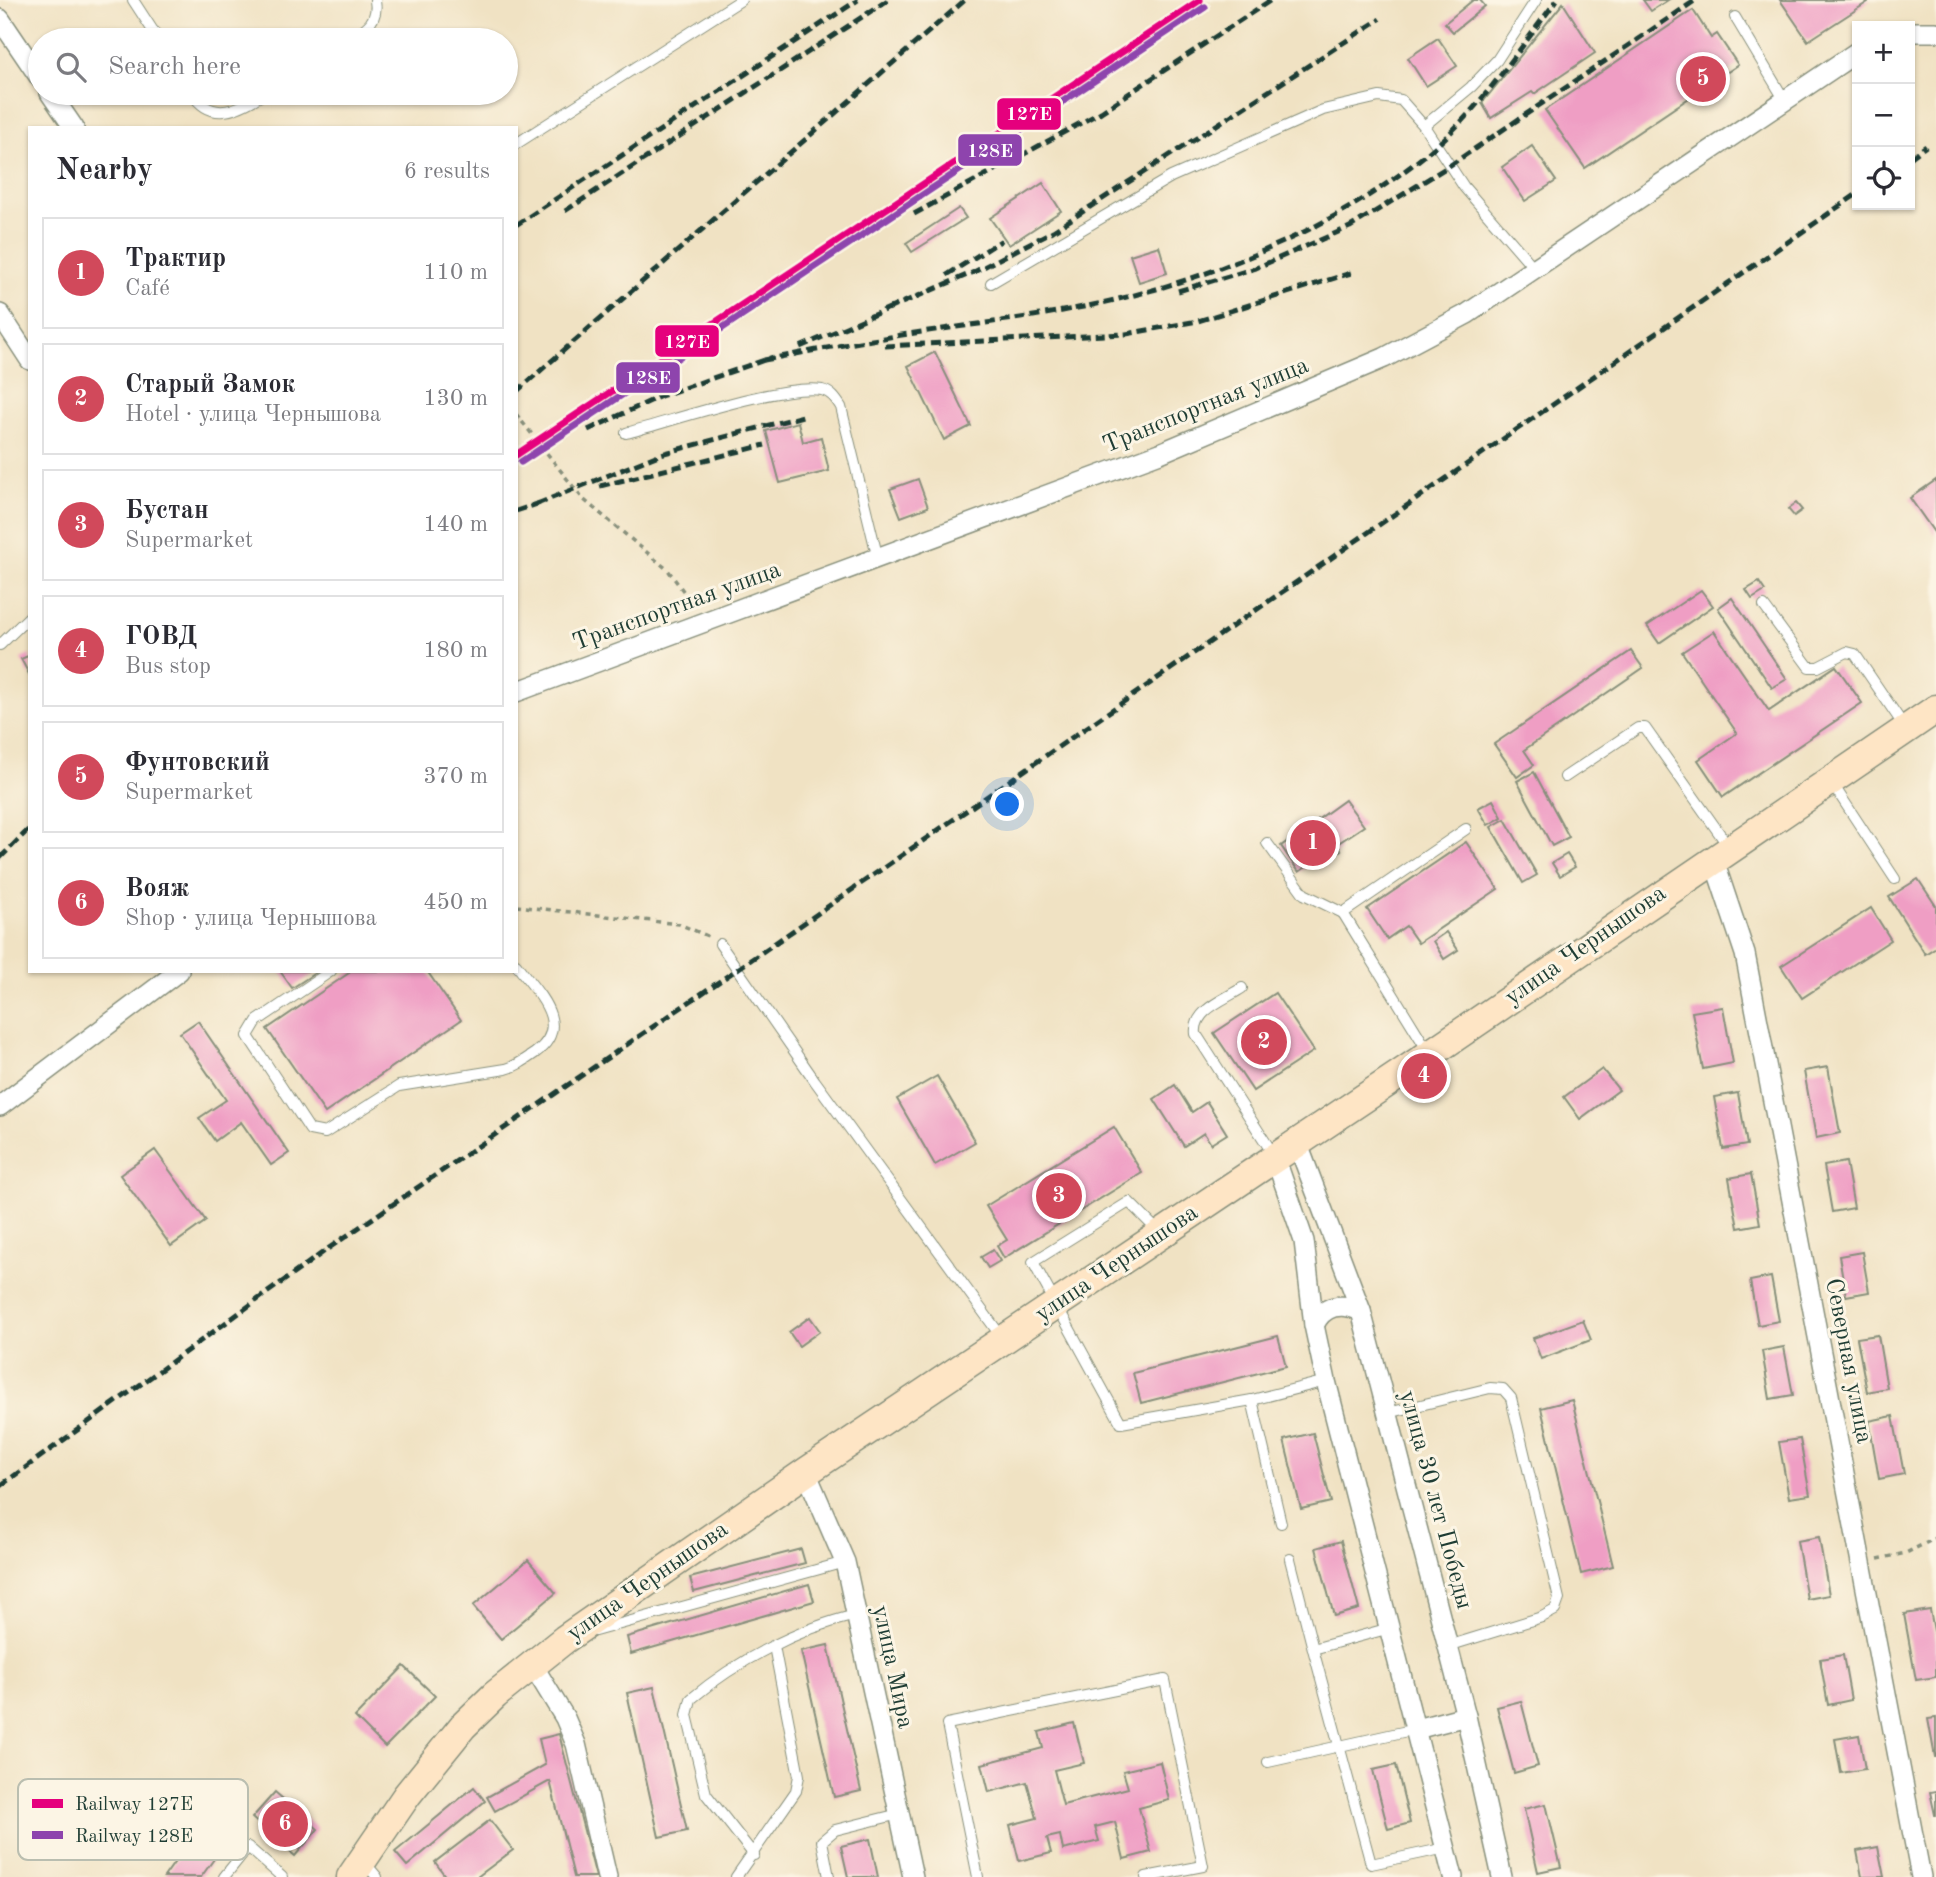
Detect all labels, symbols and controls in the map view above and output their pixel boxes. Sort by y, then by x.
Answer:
map controls [1852,21,1915,210]
button: + [1852,21,1915,84]
search box [28,28,518,105]
icon: search [52,48,90,86]
pin: 5 [1680,53,1726,105]
text: Search here [108,54,241,80]
button: − [1852,84,1915,147]
line badge: 127Е [996,97,1062,131]
text: 127Е [1006,106,1052,125]
line badge: 128Е [957,133,1023,167]
text: 128Е [967,143,1013,162]
button: locate [1852,147,1915,210]
text: Nearby [56,156,153,186]
text: 6 results [404,160,490,183]
text: Трактир [125,246,226,272]
text: 1 [74,261,88,284]
text: 110 m [423,261,488,284]
text: Café [125,277,170,300]
line badge: 127Е [654,324,720,358]
text: 127Е [664,334,710,353]
street label: Транспортная улица [1100,354,1312,458]
line badge: 128Е [615,361,681,394]
text: 128Е [625,370,671,389]
text: Старый Замок [125,372,295,398]
text: 2 [74,387,88,410]
text: 130 m [423,387,488,410]
text: Hotel · улица Чернышова [125,403,381,426]
text: Бустан [125,498,209,524]
text: 3 [74,513,88,536]
text: 140 m [423,513,488,536]
text: Supermarket [125,529,253,552]
street label: Транспортная улица [570,558,784,656]
text: ГОВД [125,624,197,650]
text: 4 [74,639,88,662]
text: 180 m [423,639,488,662]
text: Bus stop [125,655,211,678]
text: Фунтовский [125,750,270,776]
text: 5 [74,765,88,788]
text: 370 m [423,765,488,788]
text: Supermarket [125,781,253,804]
your location [990,787,1024,821]
pin: 1 [1290,817,1336,869]
text: Вояж [125,876,189,902]
street label: улица Чернышова [1501,881,1671,1010]
text: 6 [74,891,88,914]
text: 450 m [423,891,488,914]
text: Shop · улица Чернышова [125,907,377,930]
pin: 2 [1241,1016,1287,1068]
pin: 4 [1401,1050,1447,1102]
pin: 3 [1036,1170,1082,1222]
street label: улица Чернышова [1031,1201,1203,1327]
street label: Северная улица [1820,1276,1876,1446]
street label: улица 30 лет Победы [1394,1388,1476,1612]
street label: улица Чернышова [563,1517,733,1646]
street label: улица Мира [867,1603,917,1731]
legend [18,1779,248,1860]
text: Railway 127Е [75,1796,193,1815]
pin: 6 [262,1798,308,1850]
text: Railway 128Е [75,1828,193,1847]

